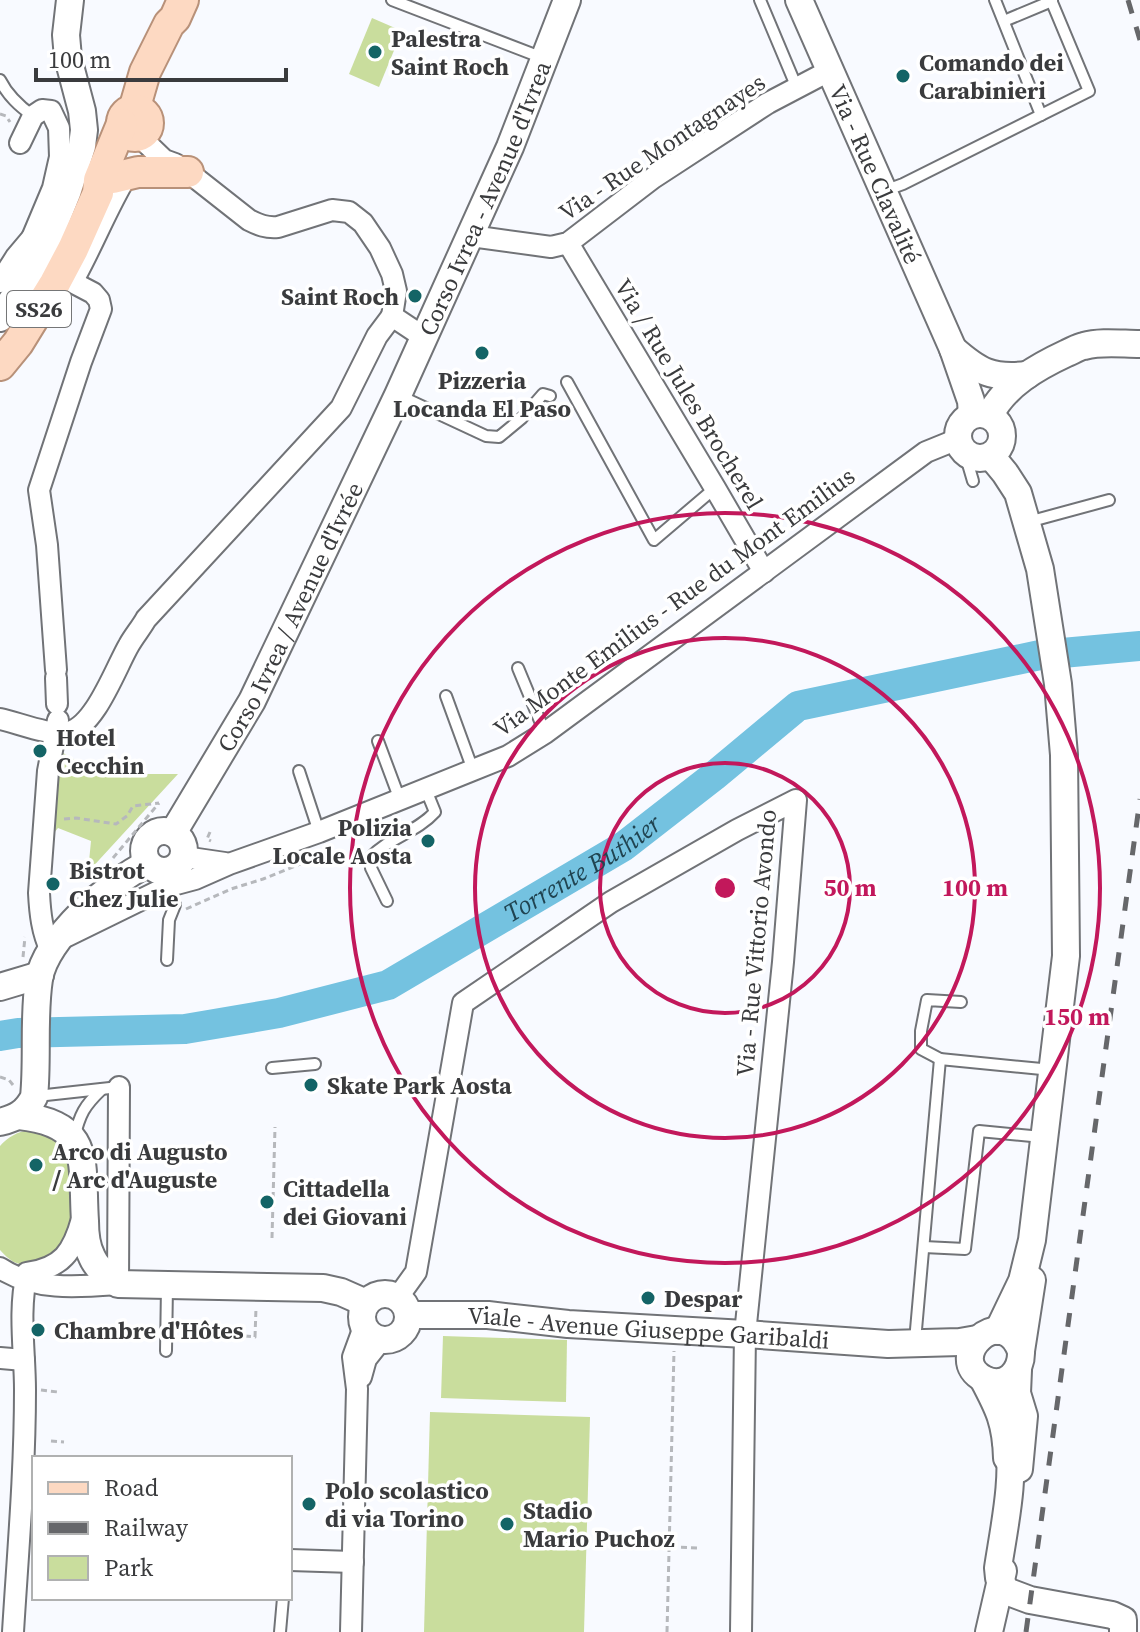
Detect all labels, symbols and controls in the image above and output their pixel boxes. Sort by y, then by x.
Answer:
place label: Palestra Saint Roch [391,22,509,83]
scale bar [36,32,286,82]
text: 100 m [48,43,111,76]
marker: Palestra Saint Roch [366,43,384,61]
place label: Comando dei Carabinieri [919,46,1064,107]
street label: Corso Ivrea - Avenue d'Ivrea [410,55,559,341]
street label: Via - Rue Montagnayes [552,66,772,228]
marker: Comando dei Carabinieri [894,67,912,85]
street label: Via - Rue Clavalité [822,79,930,269]
street label: Via / Rue Jules Brocherel [607,272,771,516]
place label: Saint Roch [281,280,399,313]
marker: Saint Roch [406,287,424,305]
road number: SS26 [7,291,71,327]
marker: Pizzeria Locanda El Paso [473,344,491,362]
place label: Pizzeria Locanda El Paso [393,364,571,425]
street label: Via Monte Emilius - Rue du Mont Emilius [487,459,861,745]
street label: Corso Ivrea / Avenue d'Ivrée [209,477,371,758]
place label: Hotel Cecchin [56,721,145,782]
marker: Hotel Cecchin [31,742,49,760]
water label: Torrente Buthier [497,805,669,931]
street label: Via - Rue Vittorio Avondo [728,808,784,1078]
place label: Polizia Locale Aosta [273,811,412,872]
marker: Polizia Locale Aosta [419,832,437,850]
place label: Bistrot Chez Julie [69,854,179,915]
text: 50 m [824,871,877,904]
text: 100 m [942,871,1008,904]
centre of rings [711,874,739,902]
marker: Bistrot Chez Julie [44,875,62,893]
text: 150 m [1044,1000,1110,1033]
place label: Skate Park Aosta [327,1069,512,1102]
marker: Skate Park Aosta [302,1076,320,1094]
place label: Arco di Augusto / Arc d'Auguste [52,1135,227,1196]
marker: Arco di Augusto / Arc d'Auguste [27,1156,45,1174]
place label: Cittadella dei Giovani [283,1172,407,1233]
marker: Cittadella dei Giovani [258,1193,276,1211]
place label: Despar [664,1282,743,1315]
marker: Despar [639,1289,657,1307]
street label: Viale - Avenue Giuseppe Garibaldi [468,1299,831,1356]
place label: Chambre d'Hôtes [54,1314,244,1347]
marker: Chambre d'Hôtes [29,1321,47,1339]
legend [32,1456,292,1600]
text: Road [104,1471,159,1504]
place label: Polo scolastico di via Torino [325,1474,489,1535]
place label: Stadio Mario Puchoz [523,1494,675,1555]
marker: Polo scolastico di via Torino [300,1495,318,1513]
text: Railway [104,1511,189,1544]
marker: Stadio Mario Puchoz [498,1515,516,1533]
text: Park [104,1551,154,1584]

